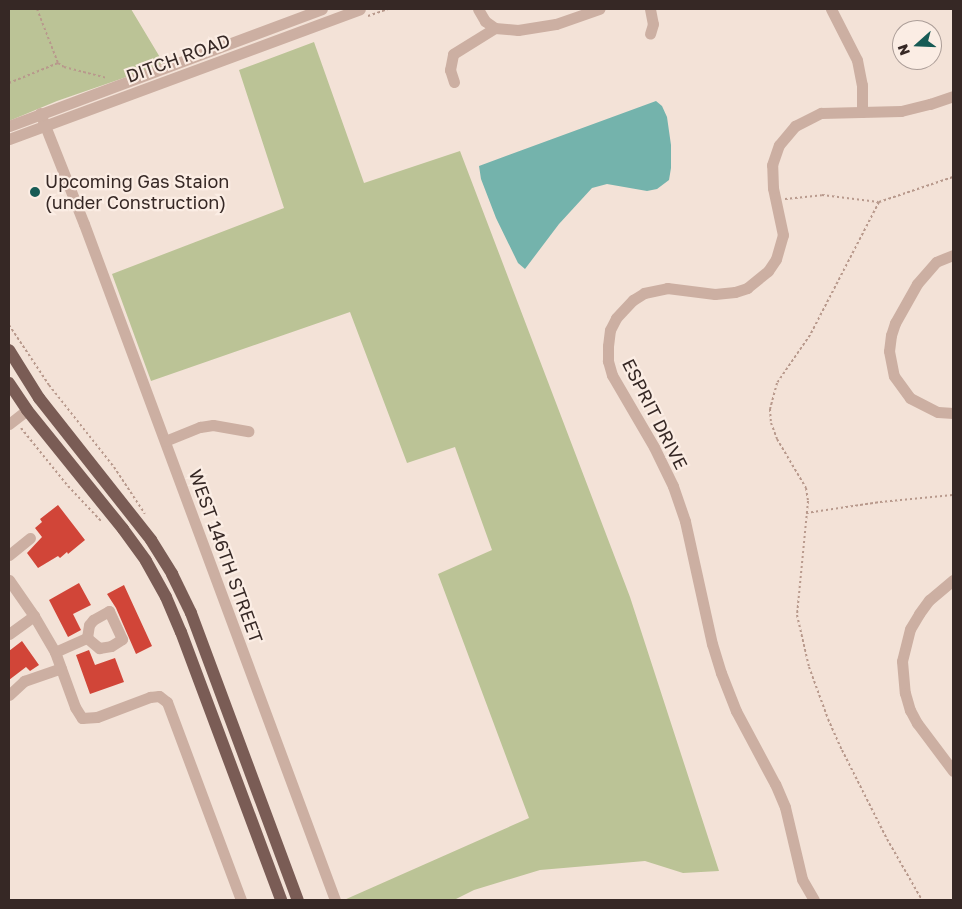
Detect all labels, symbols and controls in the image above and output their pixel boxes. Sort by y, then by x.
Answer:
north arrow [892,20,942,70]
street label: DITCH ROAD [123,29,233,87]
text: N [894,42,913,58]
place label: Upcoming Gas Staion (under Construction) [45,171,229,213]
marker: Upcoming Gas Staion (under Construction) [29,186,41,198]
street label: ESPRIT DRIVE [618,355,692,473]
street label: WEST 146TH STREET [185,466,267,646]

